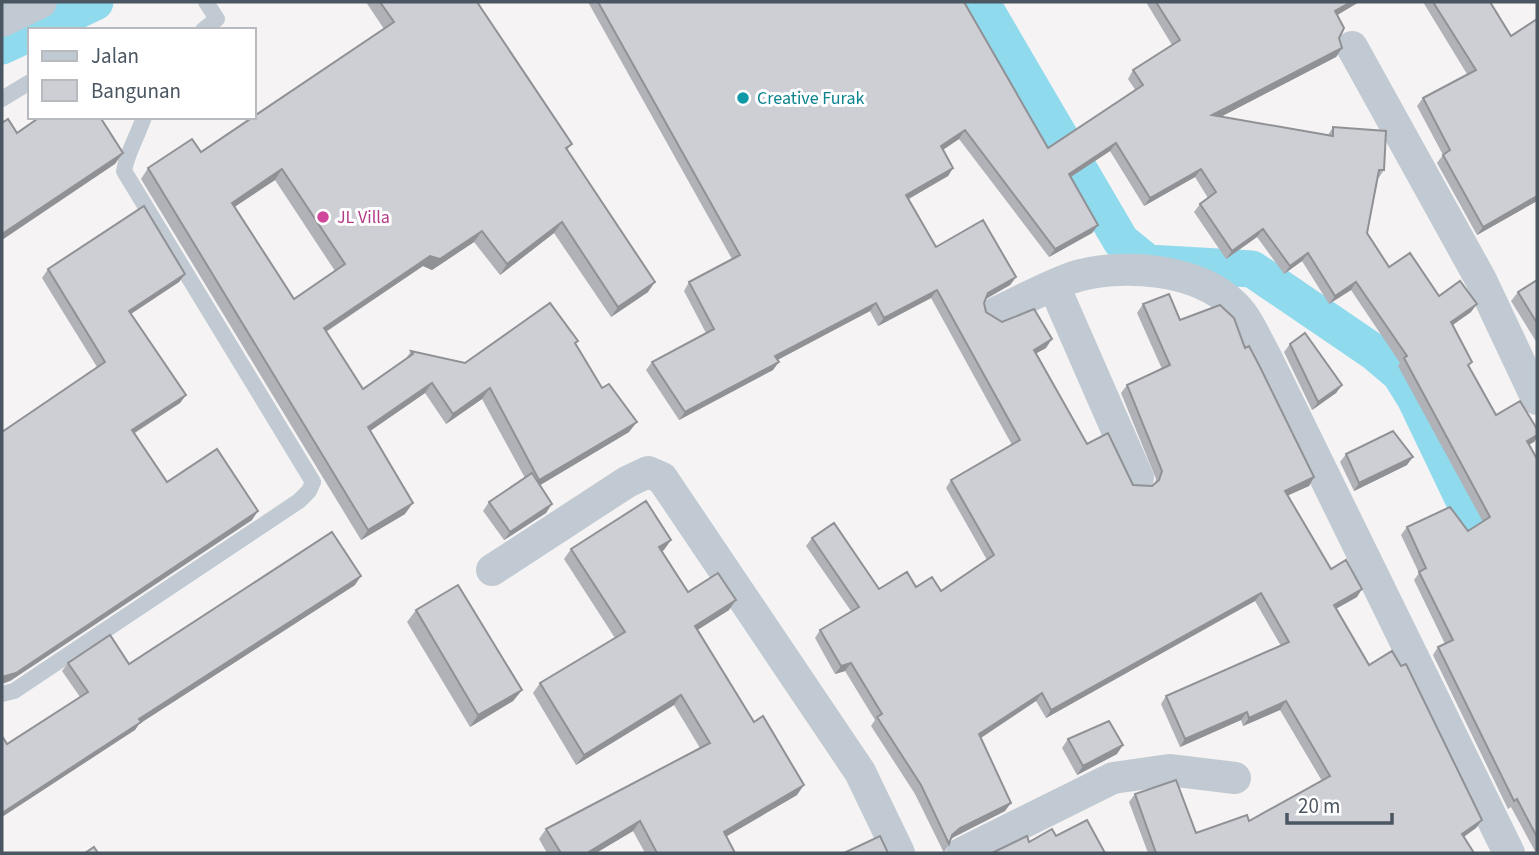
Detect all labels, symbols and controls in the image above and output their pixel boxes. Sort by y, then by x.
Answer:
legend [28,28,256,119]
text: Jalan [91,41,139,71]
text: Bangunan [91,76,181,106]
place label: Creative Furak [757,86,865,111]
marker: Creative Furak [735,90,751,106]
place label: JL Villa [337,205,390,230]
marker: JL Villa [315,209,331,225]
scale bar [1287,782,1392,826]
text: 20 m [1298,791,1340,821]

